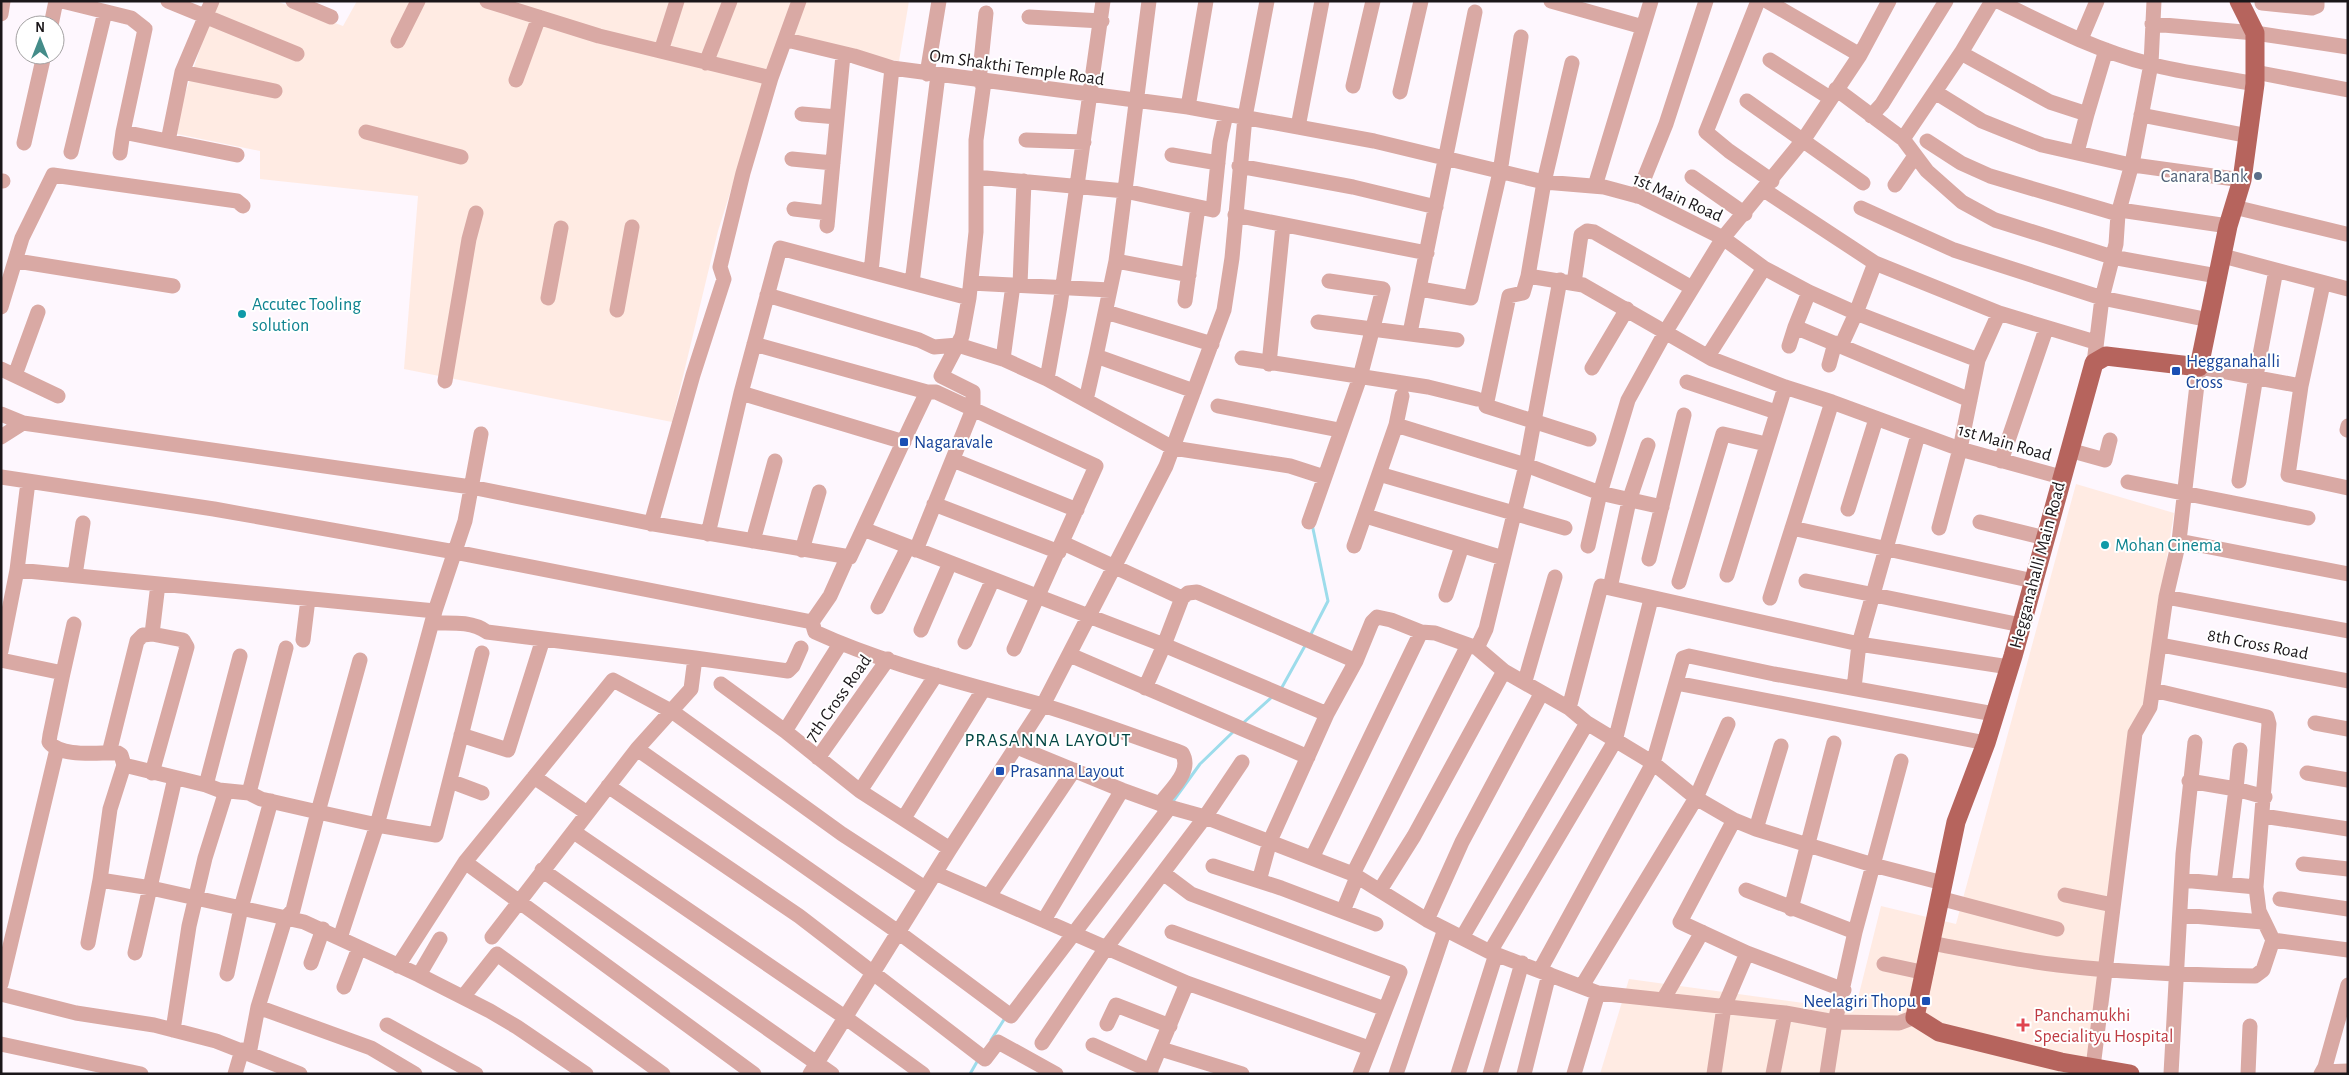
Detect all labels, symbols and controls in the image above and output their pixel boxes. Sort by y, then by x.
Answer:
north arrow [15,15,65,65]
text: N [35,21,45,35]
street label: Om Shakthi Temple Road [928,47,1105,89]
place label: Canara Bank [2161,168,2249,186]
street label: 1st Main Road [1630,170,1725,226]
marker: Canara Bank [2252,170,2264,182]
place label: Accutec Tooling solution [252,296,361,335]
marker: Accutec Tooling solution [236,308,248,320]
place label: Hegganahalli Cross [2186,353,2280,392]
marker: Hegganahalli Cross [2170,365,2182,377]
street label: 1st Main Road [1956,421,2054,465]
place label: Nagaravale [914,434,993,452]
marker: Nagaravale [898,436,910,448]
street label: Hegganahalli Main Road [2007,480,2069,651]
place label: Mohan Cinema [2115,537,2221,555]
marker: Mohan Cinema [2099,539,2111,551]
street label: 8th Cross Road [2206,626,2310,664]
street label: 7th Cross Road [802,652,875,745]
district label: PRASANNA LAYOUT [964,731,1132,750]
place label: Prasanna Layout [1010,763,1125,781]
marker: Prasanna Layout [994,765,1006,777]
place label: Neelagiri Thopu [1803,993,1916,1011]
marker: Neelagiri Thopu [1920,995,1932,1007]
place label: Panchamukhi Specialityu Hospital [2034,1007,2173,1046]
marker: Panchamukhi Specialityu Hospital [2016,1018,2030,1032]

